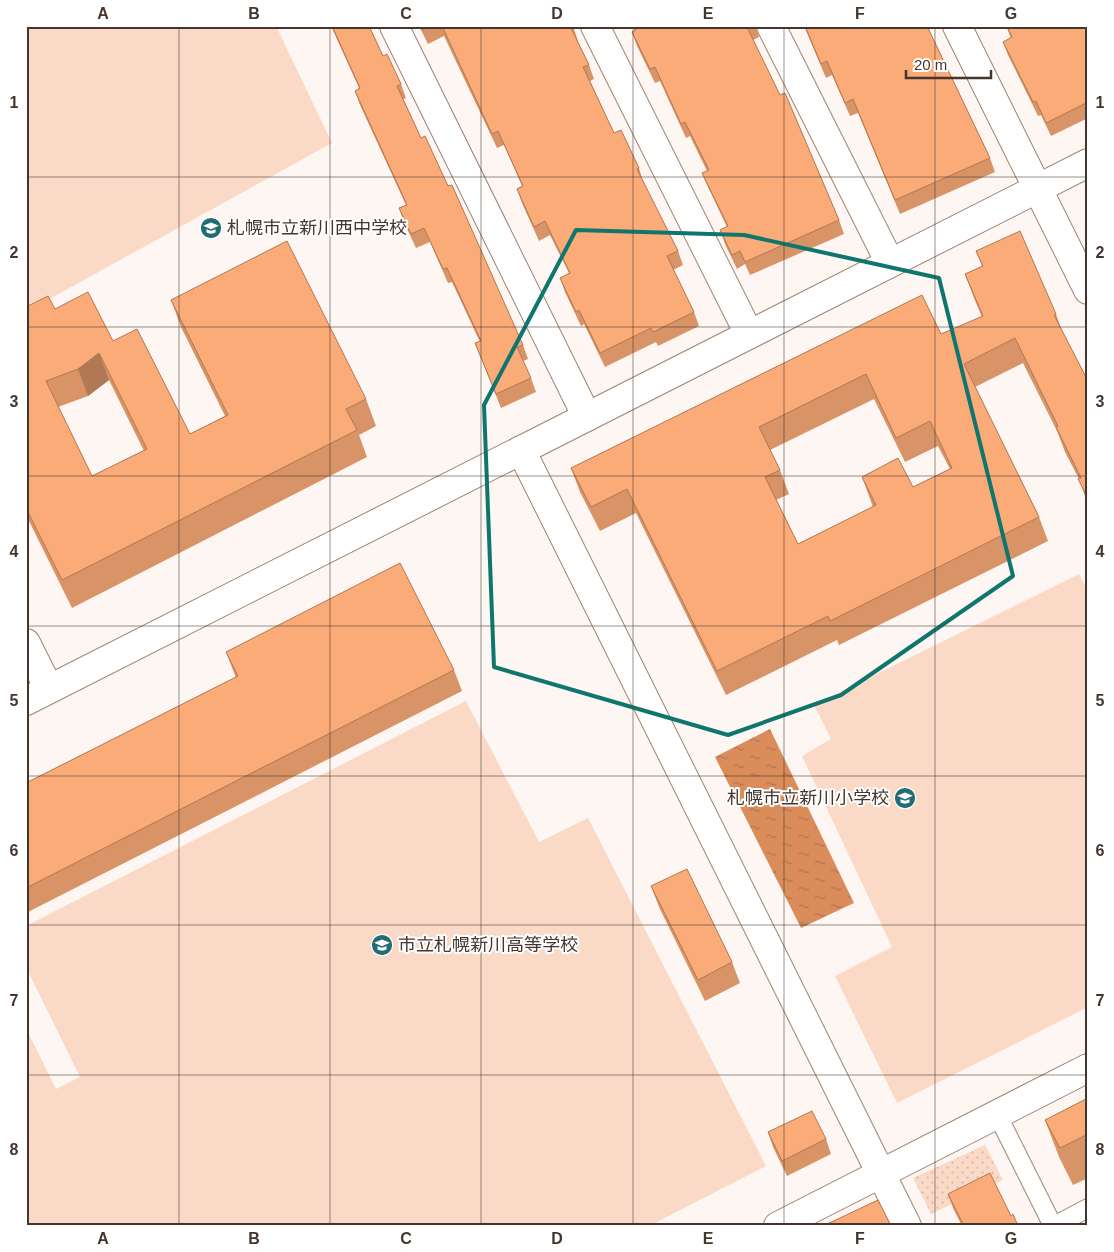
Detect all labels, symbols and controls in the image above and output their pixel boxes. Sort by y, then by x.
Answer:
text: A [97,5,109,22]
text: B [248,5,260,22]
text: C [400,5,412,22]
text: D [551,5,563,22]
text: E [703,5,714,22]
text: F [855,5,865,22]
text: G [1005,5,1017,22]
scale bar [906,48,992,80]
text: 20 m [914,56,947,73]
text: 1 [10,94,19,111]
text: 1 [1096,94,1105,111]
school or university icon: 札幌市立新川西中学校 [199,216,223,240]
place label: 札幌市立新川西中学校 [227,218,407,238]
text: 2 [10,244,19,261]
text: 2 [1096,244,1105,261]
text: 3 [10,393,19,410]
text: 3 [1096,393,1105,410]
text: 4 [10,543,19,560]
text: 4 [1096,543,1105,560]
text: 5 [10,692,19,709]
text: 5 [1096,692,1105,709]
school or university icon: 札幌市立新川小学校 [893,786,917,810]
place label: 札幌市立新川小学校 [727,788,889,808]
text: 6 [10,842,19,859]
text: 6 [1096,842,1105,859]
school or university icon: 市立札幌新川高等学校 [370,933,394,957]
place label: 市立札幌新川高等学校 [398,935,578,955]
text: 7 [10,992,19,1009]
text: 7 [1096,992,1105,1009]
text: 8 [10,1141,19,1158]
text: 8 [1096,1141,1105,1158]
text: A [97,1230,109,1247]
text: B [248,1230,260,1247]
text: C [400,1230,412,1247]
text: D [551,1230,563,1247]
text: E [703,1230,714,1247]
text: F [855,1230,865,1247]
text: G [1005,1230,1017,1247]

